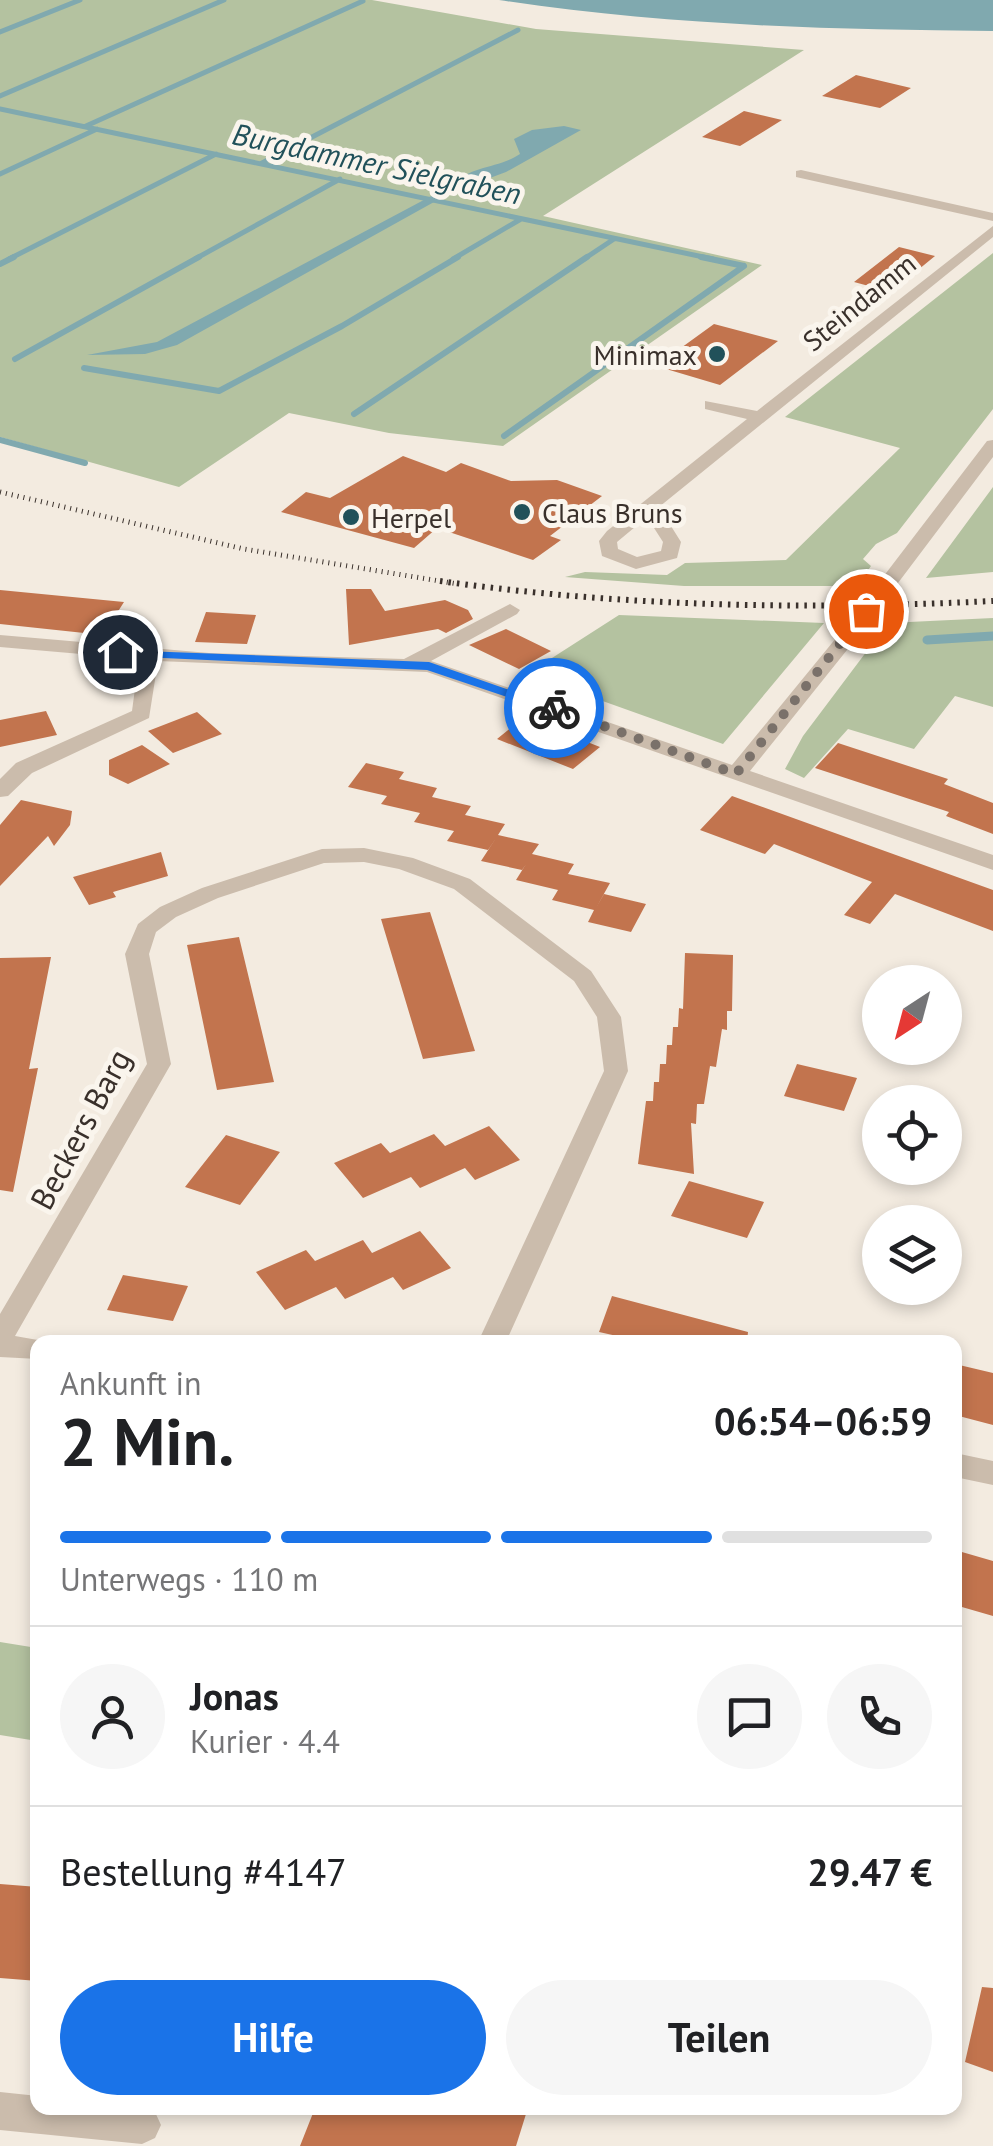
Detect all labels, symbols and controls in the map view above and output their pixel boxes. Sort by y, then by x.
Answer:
water label: Burgdammer Sielgraben [229,113,525,213]
street label: Steindamm [795,245,923,359]
place label: Minimax [593,336,697,373]
marker: Minimax [706,343,728,365]
place label: Claus Bruns [542,494,682,531]
place label: Herpel [371,499,451,536]
marker: Claus Bruns [511,501,533,523]
marker: Herpel [340,506,362,528]
pin [824,569,909,654]
icon: bag [839,584,894,639]
pin [78,610,163,695]
icon: home [93,625,148,680]
courier [504,658,604,758]
icon: bike [527,681,582,736]
north arrow [862,965,962,1065]
map controls [862,965,962,1305]
street label: Beckers Barg [20,1042,140,1216]
button: locate [862,1085,962,1185]
button: layers [862,1205,962,1305]
text: Ankunft in [60,1362,201,1404]
text: 06:54–06:59 [714,1396,932,1445]
text: 2 Min. [60,1399,234,1483]
text: Unterwegs · 110 m [60,1558,318,1600]
button: person [60,1664,165,1769]
button: chat [697,1664,802,1769]
button: phone [827,1664,932,1769]
text: Jonas [190,1671,279,1720]
text: Kurier · 4.4 [190,1720,340,1762]
text: Bestellung #4147 [60,1847,347,1896]
text: 29.47 € [807,1847,932,1896]
button: Hilfe [60,1980,486,2095]
button: Teilen [506,1980,932,2095]

